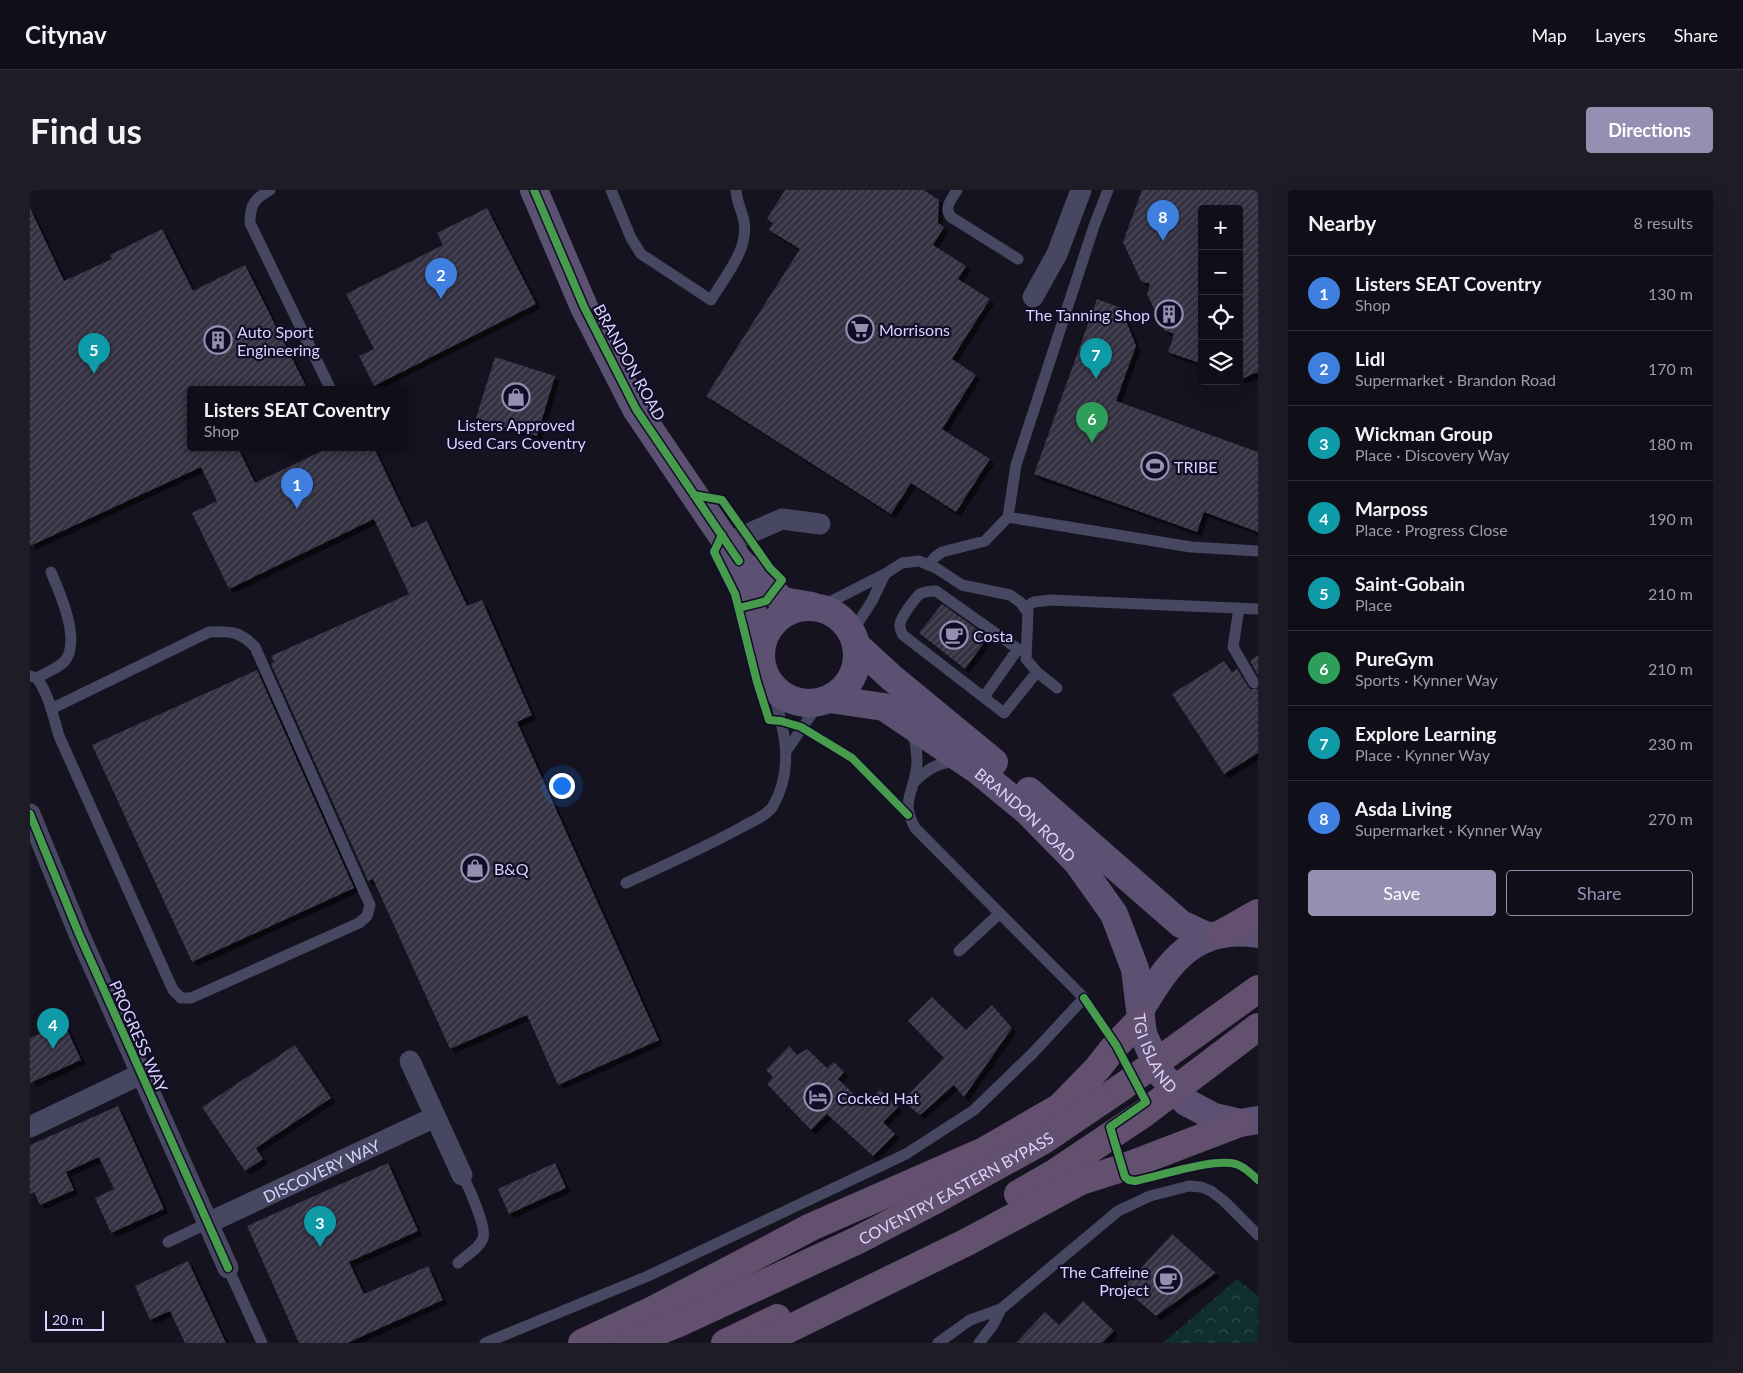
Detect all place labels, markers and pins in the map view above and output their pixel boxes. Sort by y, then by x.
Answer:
pin: 8 [1147,200,1179,241]
pin: 2 [425,258,457,299]
building icon: The Tanning Shop [1154,299,1184,329]
place label: The Tanning Shop [1026,305,1150,324]
supermarket icon: Morrisons [845,314,875,344]
place label: Morrisons [879,320,950,339]
place label: Auto Sport Engineering [237,322,320,359]
building icon: Auto Sport Engineering [203,325,233,355]
pin: 5 [78,333,110,374]
pin: 7 [1080,338,1112,379]
shop icon: Listers Approved Used Cars Coventry [501,382,531,412]
pin: 6 [1076,402,1108,443]
place label: Listers Approved Used Cars Coventry [446,415,587,452]
sports icon: TRIBE [1140,451,1170,481]
place label: TRIBE [1174,457,1218,476]
pin: 1 [281,468,313,509]
cafe icon: Costa [939,620,969,650]
place label: Costa [973,626,1013,645]
shop icon: B&Q [460,853,490,883]
place label: B&Q [494,859,529,878]
pin: 4 [37,1008,69,1049]
hotel icon: Cocked Hat [803,1082,833,1112]
place label: Cocked Hat [837,1088,919,1107]
pin: 3 [304,1206,336,1247]
place label: The Caffeine Project [1060,1262,1149,1299]
cafe icon: The Caffeine Project [1153,1265,1183,1295]

